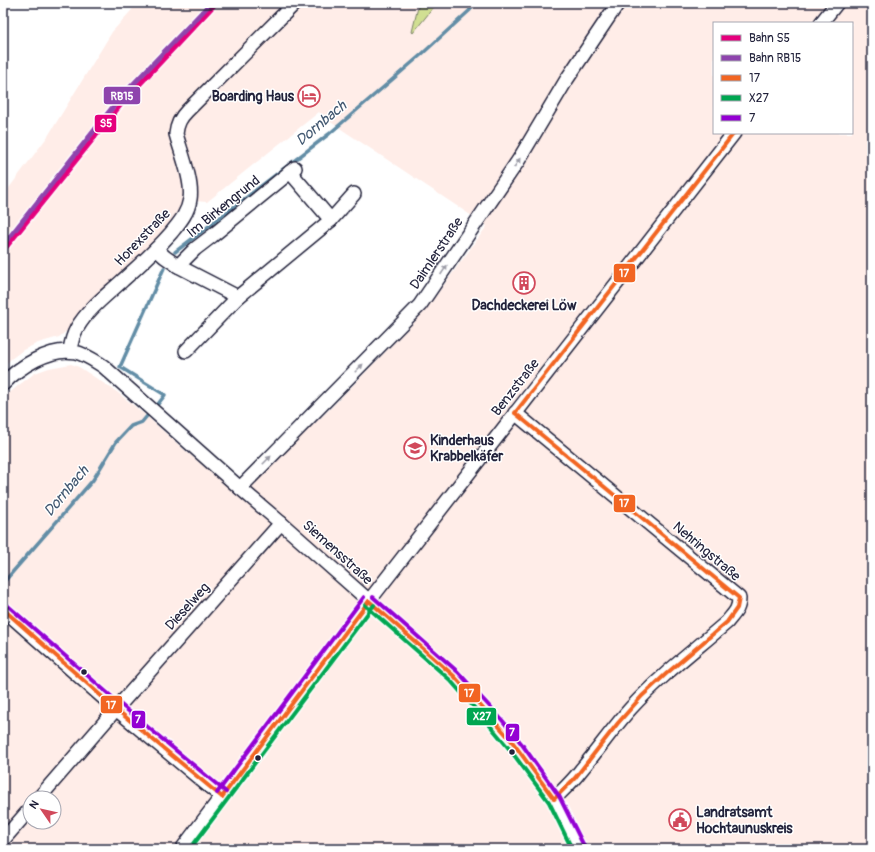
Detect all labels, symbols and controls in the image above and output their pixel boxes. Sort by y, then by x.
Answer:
legend [713,22,853,134]
text: Bahn S5 [749,31,790,46]
text: Bahn RB15 [749,51,801,66]
text: 17 [749,71,761,86]
hotel icon: Boarding Haus [296,83,322,109]
line badge: RB15 [103,86,141,105]
place label: Boarding Haus [212,88,295,105]
text: RB15 [111,90,133,103]
text: X27 [749,91,770,106]
water label: Dornbach [292,96,351,150]
text: 7 [749,111,756,126]
line badge: S5 [94,114,117,133]
text: S5 [100,117,112,130]
one-way arrow [513,158,521,168]
street label: Im Birkengrund [183,172,263,241]
street label: Horexstraße [111,205,174,269]
street label: Daimlerstraße [406,214,467,292]
line badge: 17 [613,263,636,283]
one-way arrow [440,265,448,276]
text: 17 [619,267,629,280]
building icon: Dachdeckerei Löw [511,270,537,296]
place label: Dachdeckerei Löw [472,297,577,314]
street label: Benzstraße [488,355,543,419]
one-way arrow [354,363,364,373]
place label: Kinderhaus Krabbelkäfer [430,432,504,465]
school or university icon: Kinderhaus Krabbelkäfer [402,435,428,461]
one-way arrow [263,456,272,465]
water label: Dornbach [40,461,94,521]
line badge: 17 [613,494,636,513]
text: 17 [619,497,629,510]
street label: Siemensstraße [299,517,376,588]
street label: Nehringstraße [669,518,744,585]
street label: Dieselweg [162,579,213,634]
unlabelled marker [79,667,89,677]
line badge: 17 [458,683,481,703]
text: 17 [464,687,474,700]
line badge: 17 [100,695,123,714]
text: 17 [106,699,116,712]
line badge: X27 [466,707,497,726]
line badge: 7 [131,710,146,729]
text: X27 [473,710,491,723]
text: 7 [135,713,141,726]
line badge: 7 [505,723,520,742]
text: 7 [509,726,515,739]
unlabelled marker [507,747,517,757]
unlabelled marker [253,753,263,763]
north arrow [22,790,62,830]
text: N [27,798,42,811]
place label: Landratsamt Hochtaunuskreis [696,804,793,837]
public building icon: Landratsamt Hochtaunuskreis [667,807,693,833]

